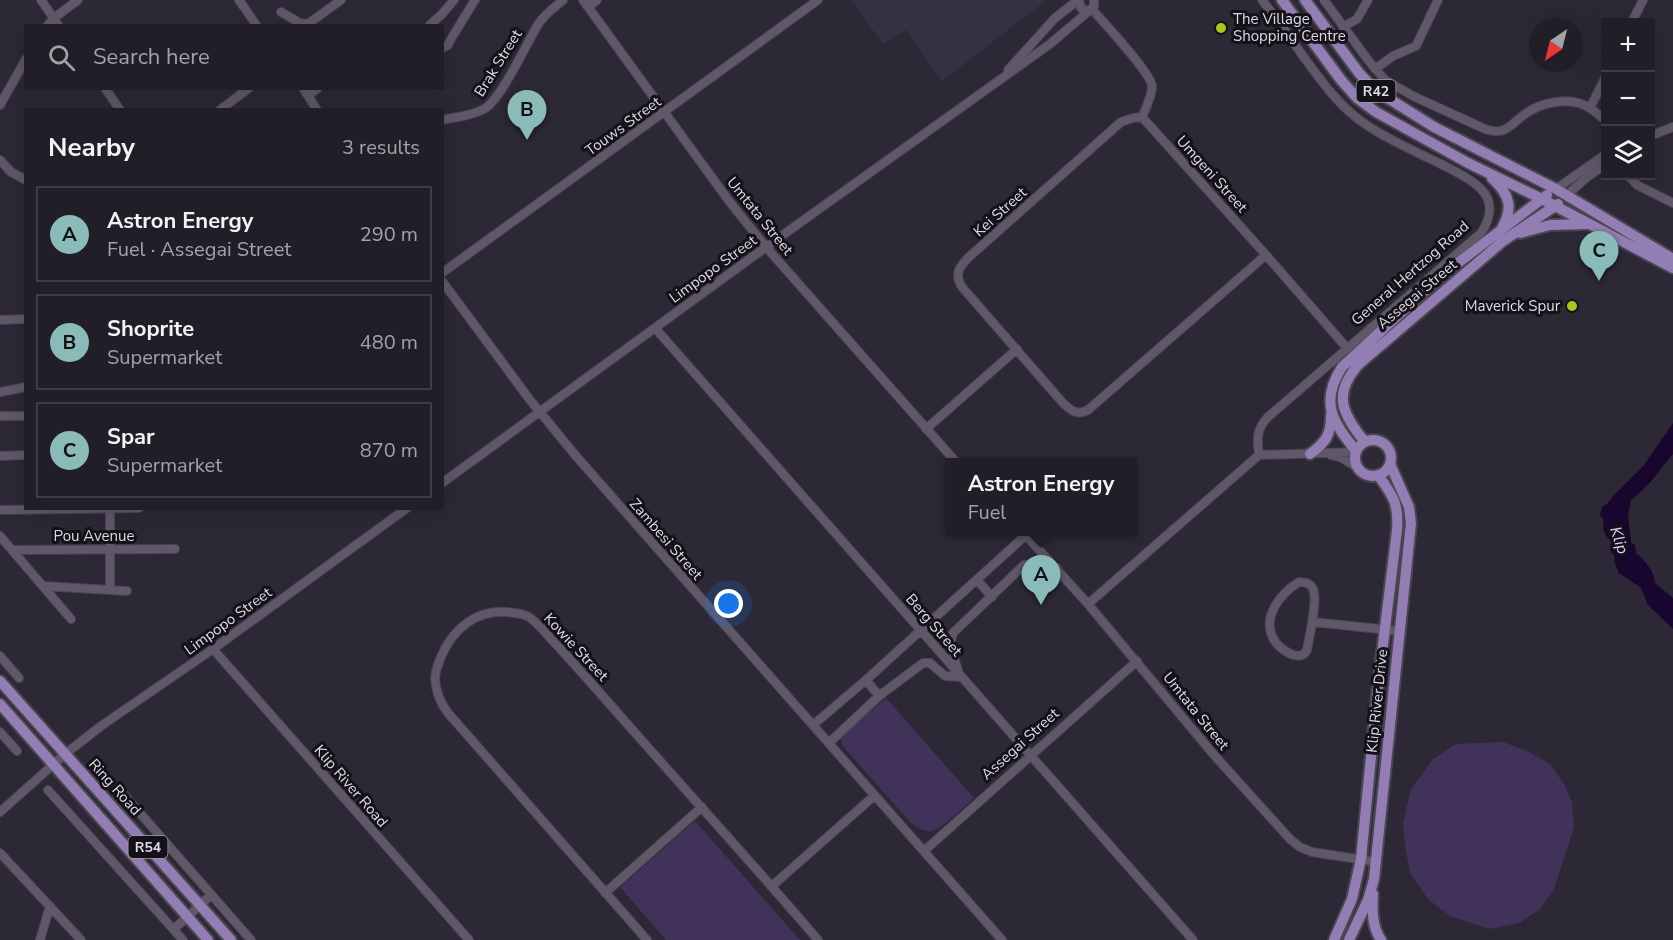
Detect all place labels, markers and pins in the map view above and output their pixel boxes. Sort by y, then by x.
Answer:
place label: The Village Shopping Centre [1233,9,1346,46]
marker: The Village Shopping Centre [1214,21,1228,35]
pin: B [508,90,546,140]
pin: C [1580,232,1618,281]
place label: Maverick Spur [1465,296,1561,316]
marker: Maverick Spur [1565,299,1579,313]
pin: A [1022,556,1060,605]

